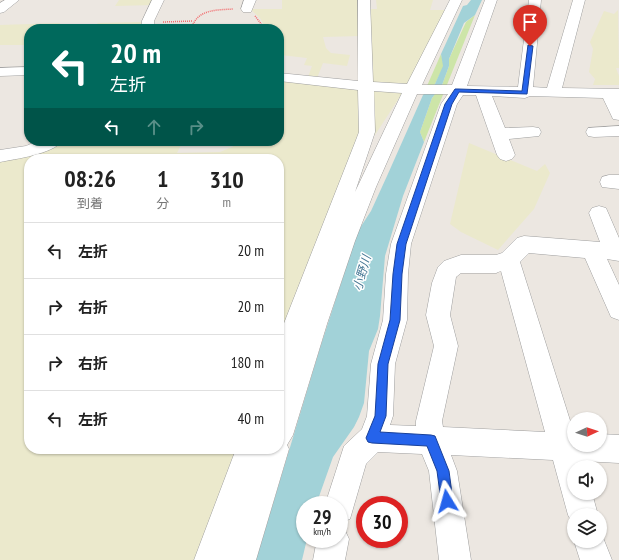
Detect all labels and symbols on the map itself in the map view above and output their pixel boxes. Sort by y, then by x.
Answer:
pin [513,5,547,46]
water label: 小野川 [349,252,374,292]
north arrow [567,412,607,452]
position arrow [426,480,468,522]
speed limit sign: 30 [356,496,408,548]

